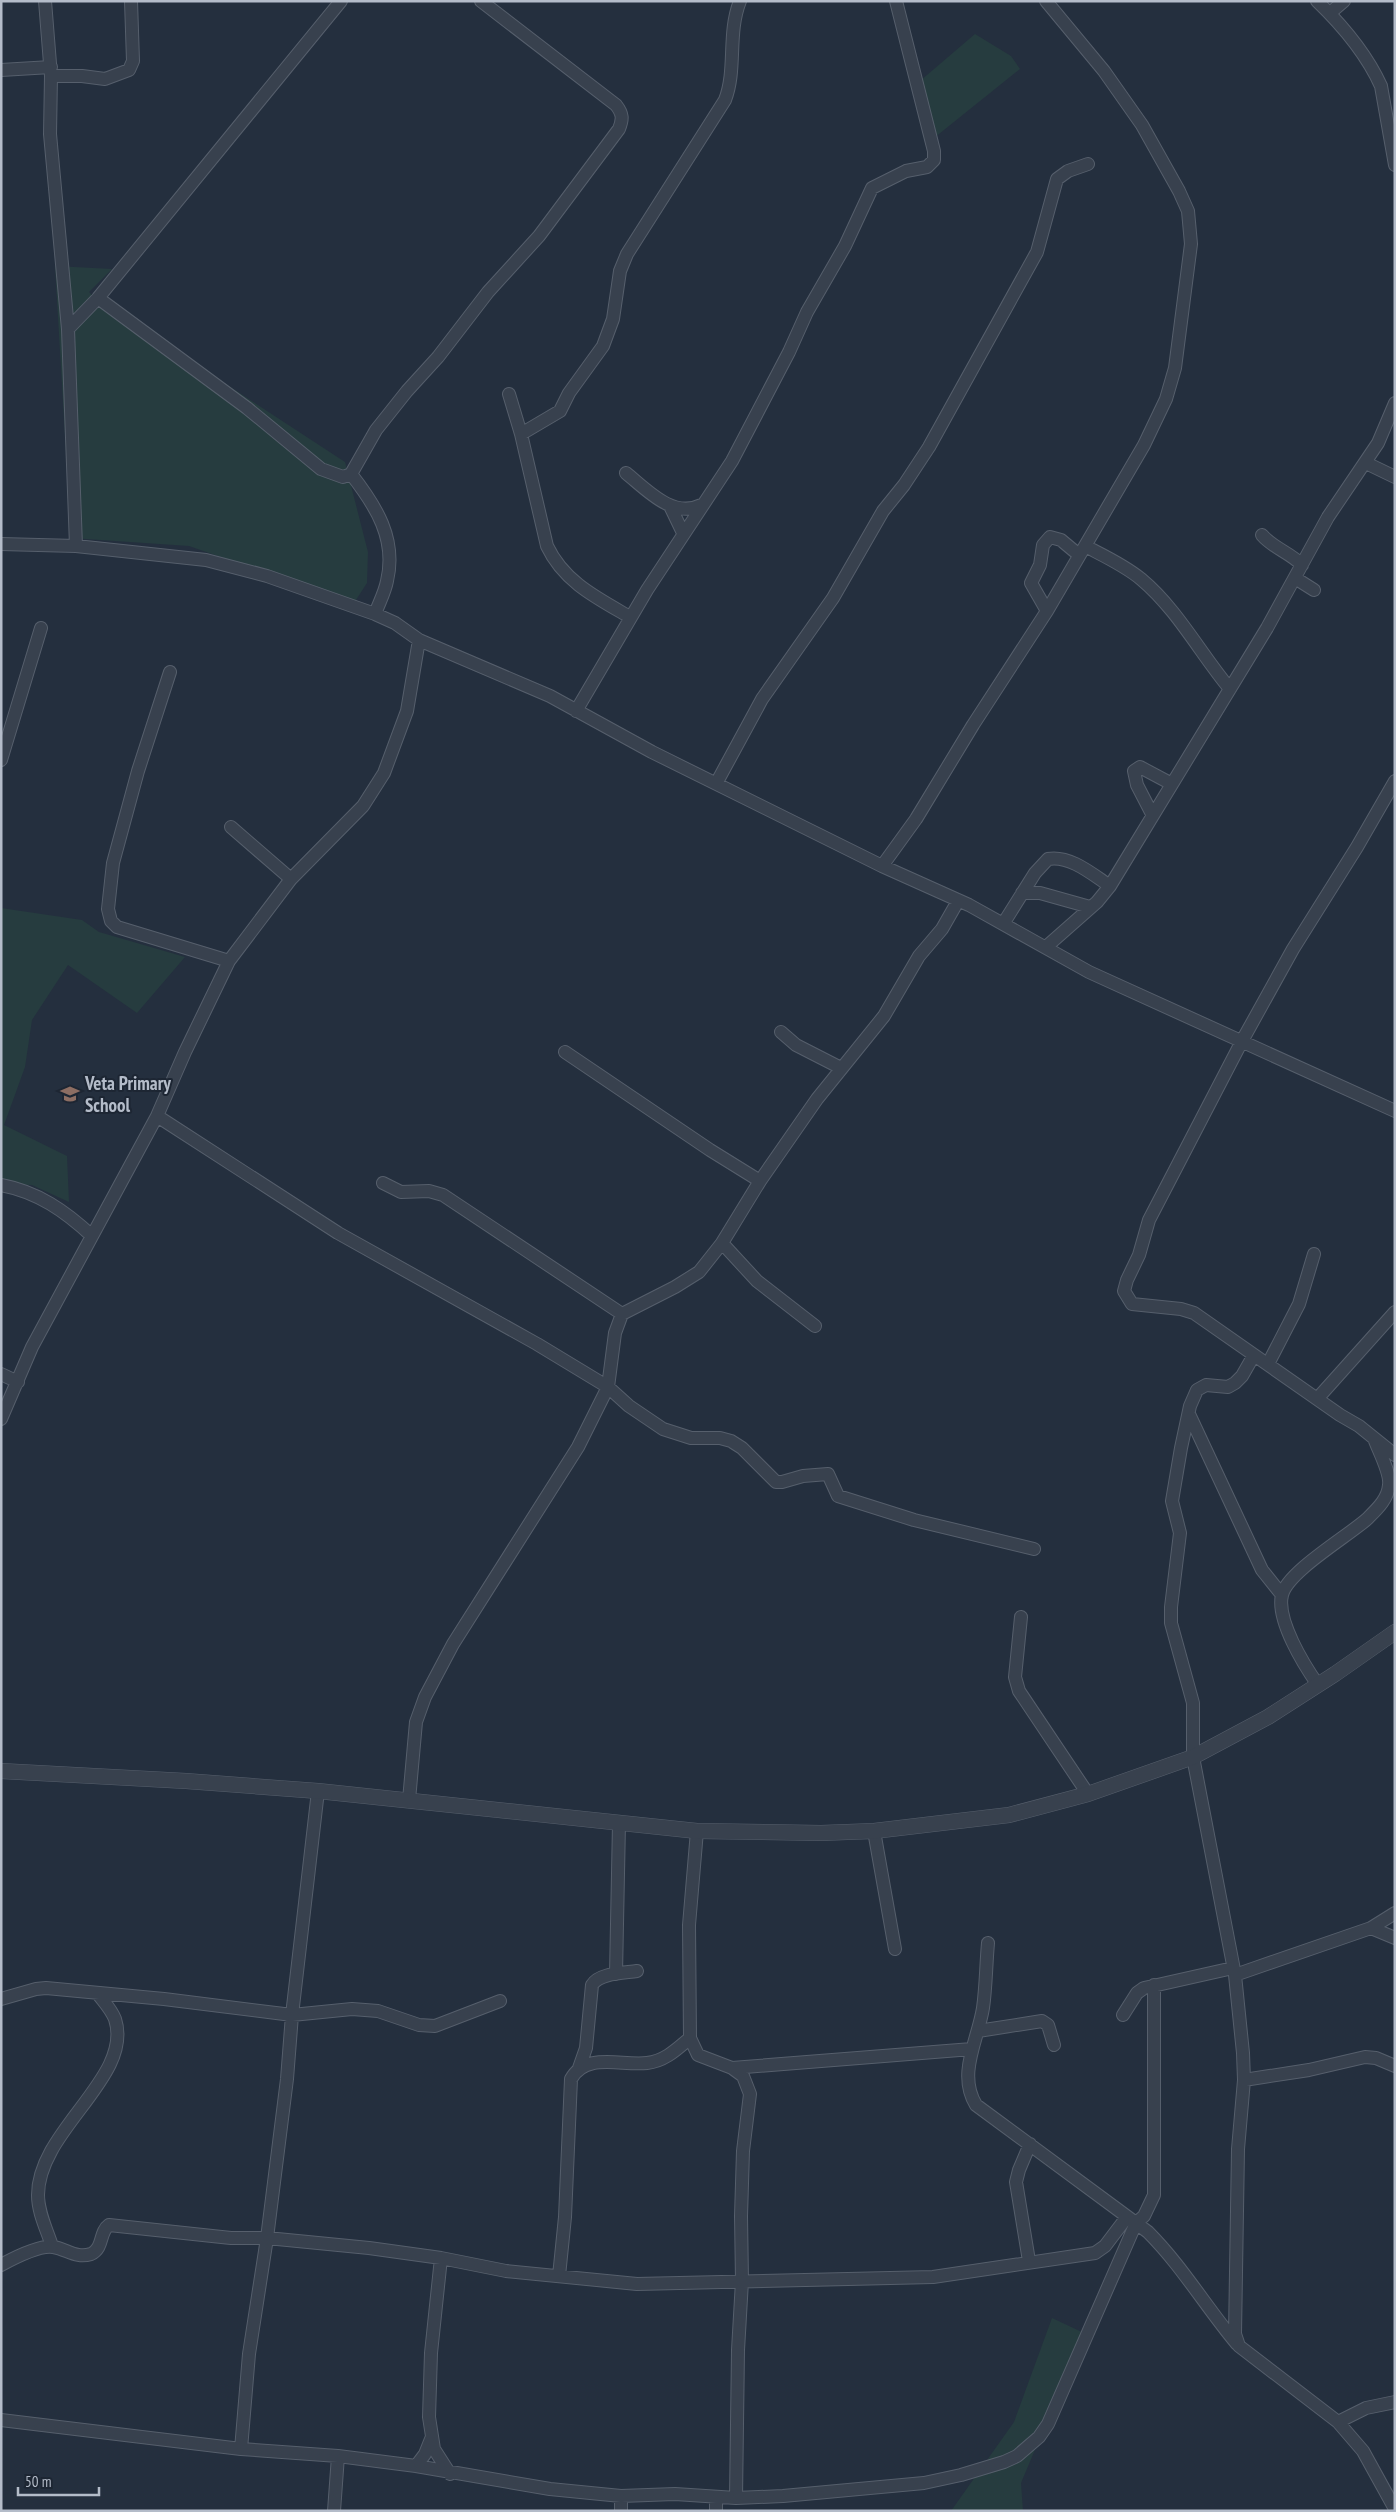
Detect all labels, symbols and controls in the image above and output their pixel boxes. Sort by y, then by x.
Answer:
place label: Veta Primary School [84,1071,171,1117]
school or university icon: Veta Primary School [59,1083,81,1105]
scale bar [18,2464,99,2496]
text: 50 m [25,2472,51,2491]

